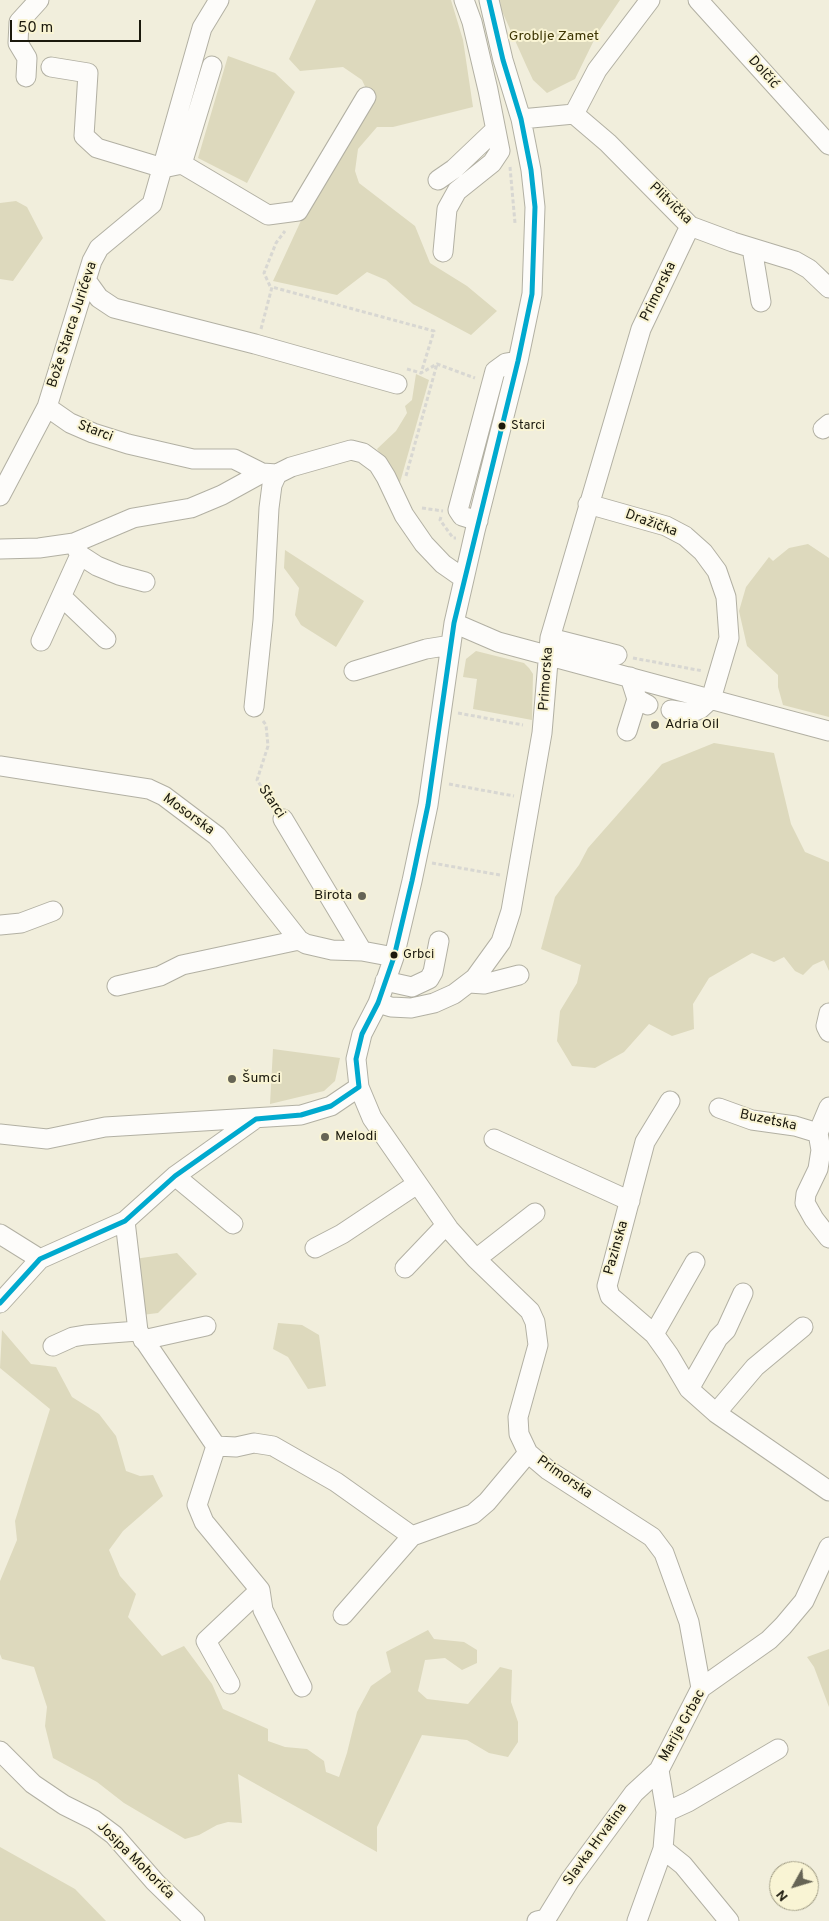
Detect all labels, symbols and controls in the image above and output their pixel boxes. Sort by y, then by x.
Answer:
scale bar [12,10,144,42]
text: 50 m [18,19,53,38]
park label: Groblje Zamet [509,29,599,45]
street label: Dolčić [744,53,782,93]
street label: Plitvička [645,179,695,229]
street label: Bože Starca Jurićeva [45,260,101,390]
street label: Primorska [637,260,681,324]
street label: Starci [75,418,115,446]
place label: Starci [511,418,545,434]
marker: Starci [497,421,507,431]
street label: Dražička [623,507,679,541]
street label: Primorska [536,647,558,711]
place label: Adria Oil [665,717,719,733]
marker: Adria Oil [649,719,661,731]
street label: Starci [254,782,288,822]
street label: Mosorska [159,791,217,839]
place label: Birota [314,888,352,904]
marker: Birota [356,890,368,902]
place label: Grbci [403,947,434,963]
marker: Grbci [389,950,399,960]
place label: Šumci [242,1071,281,1087]
marker: Šumci [226,1073,238,1085]
street label: Buzetska [738,1107,798,1135]
place label: Melodi [335,1129,377,1145]
marker: Melodi [319,1131,331,1143]
street label: Pazinska [601,1219,633,1277]
street label: Primorska [533,1453,595,1503]
street label: Marije Grbac [656,1687,710,1765]
street label: Slavka Hrvatina [561,1801,631,1889]
street label: Josipa Mohorića [93,1819,177,1903]
north arrow [769,1861,819,1911]
text: N [773,1886,793,1904]

